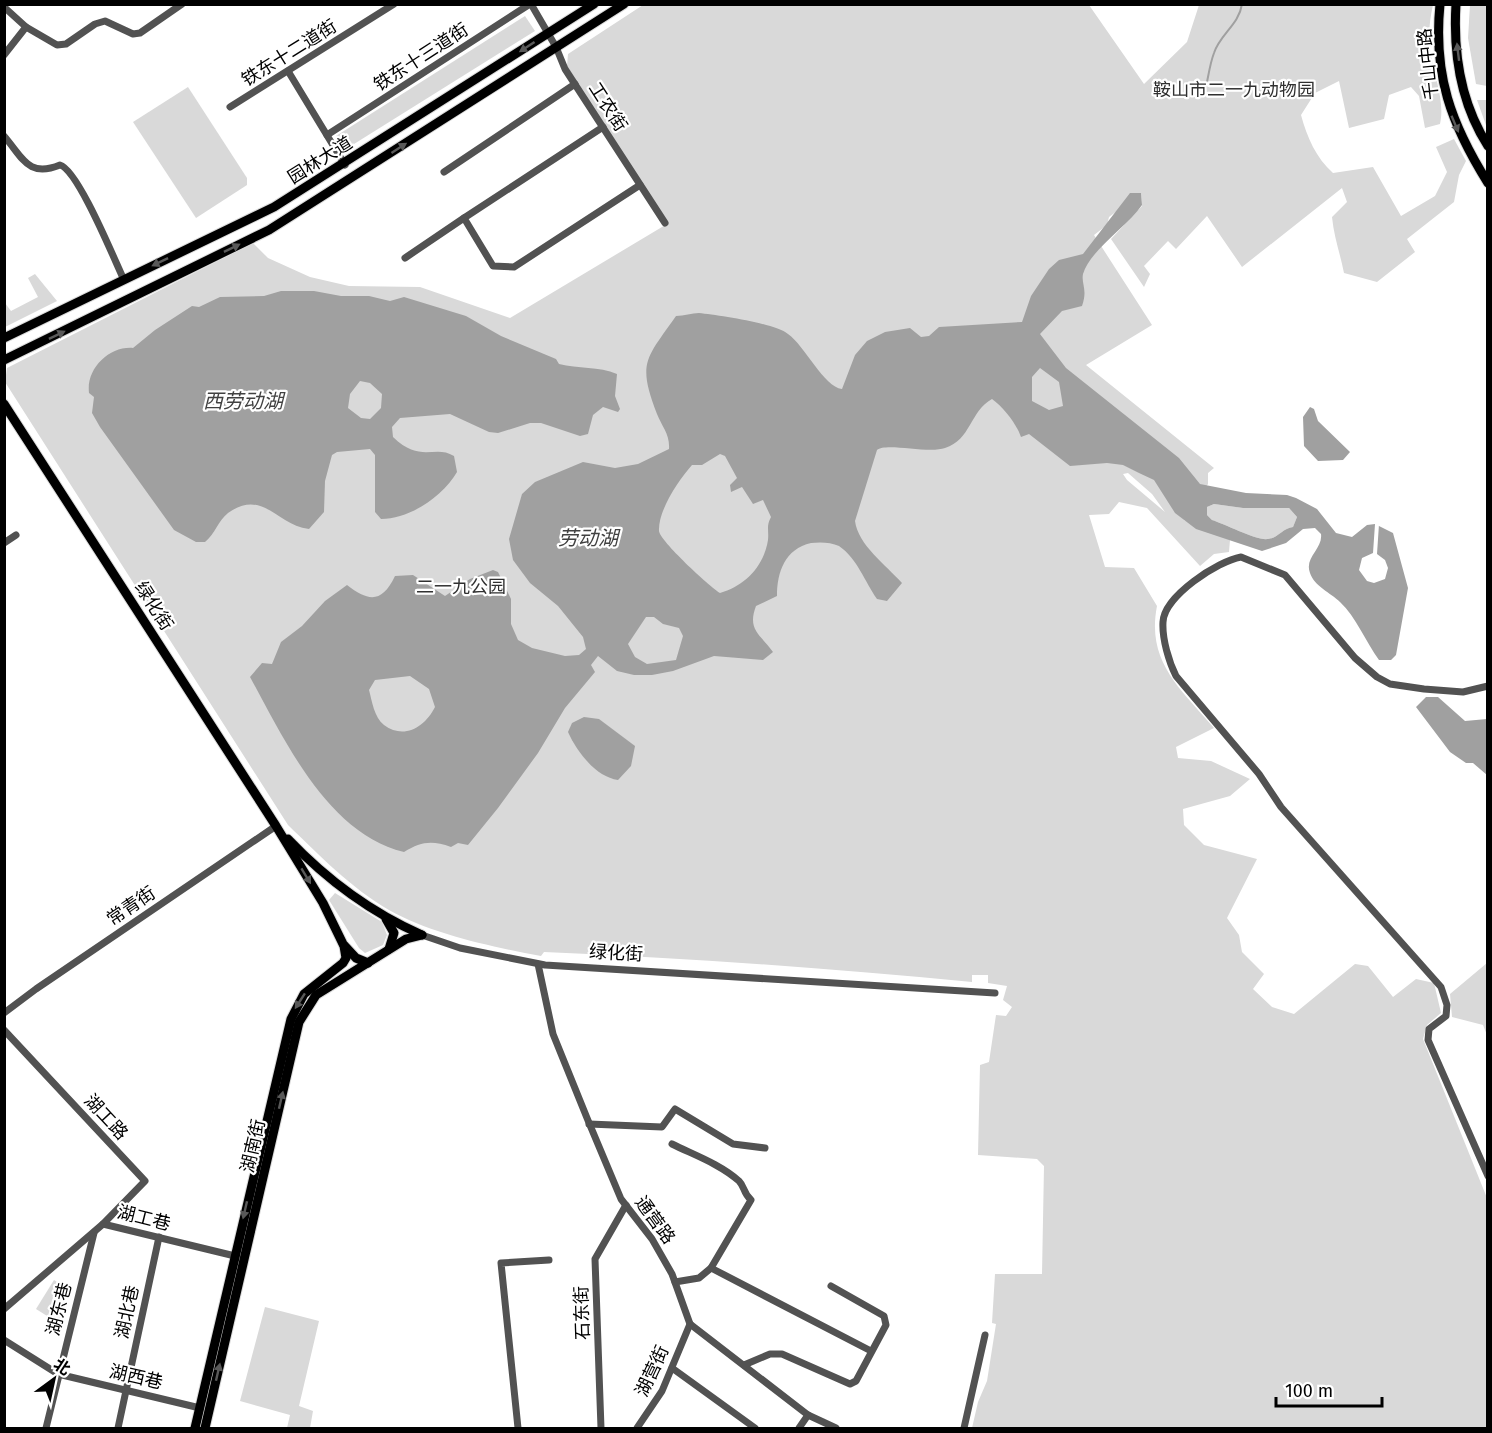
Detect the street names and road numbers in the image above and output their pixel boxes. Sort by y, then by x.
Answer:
street label: 铁东十二道街 [237,15,341,91]
street label: 铁东十三道街 [370,18,472,96]
street label: 千山中路 [1413,27,1443,101]
street label: 工农街 [584,78,632,136]
street label: 园林大道 [284,132,356,188]
street label: 绿化街 [130,577,178,635]
street label: 常青街 [102,882,160,930]
street label: 绿化街 [588,941,644,965]
street label: 湖工路 [80,1090,132,1144]
street label: 湖南街 [236,1117,270,1175]
street label: 通营路 [630,1192,680,1248]
street label: 湖工巷 [115,1201,173,1235]
street label: 湖东巷 [42,1280,76,1338]
street label: 湖北巷 [111,1283,143,1341]
street label: 石东街 [570,1286,594,1340]
street label: 湖营街 [631,1342,673,1400]
street label: 湖西巷 [107,1360,165,1394]

